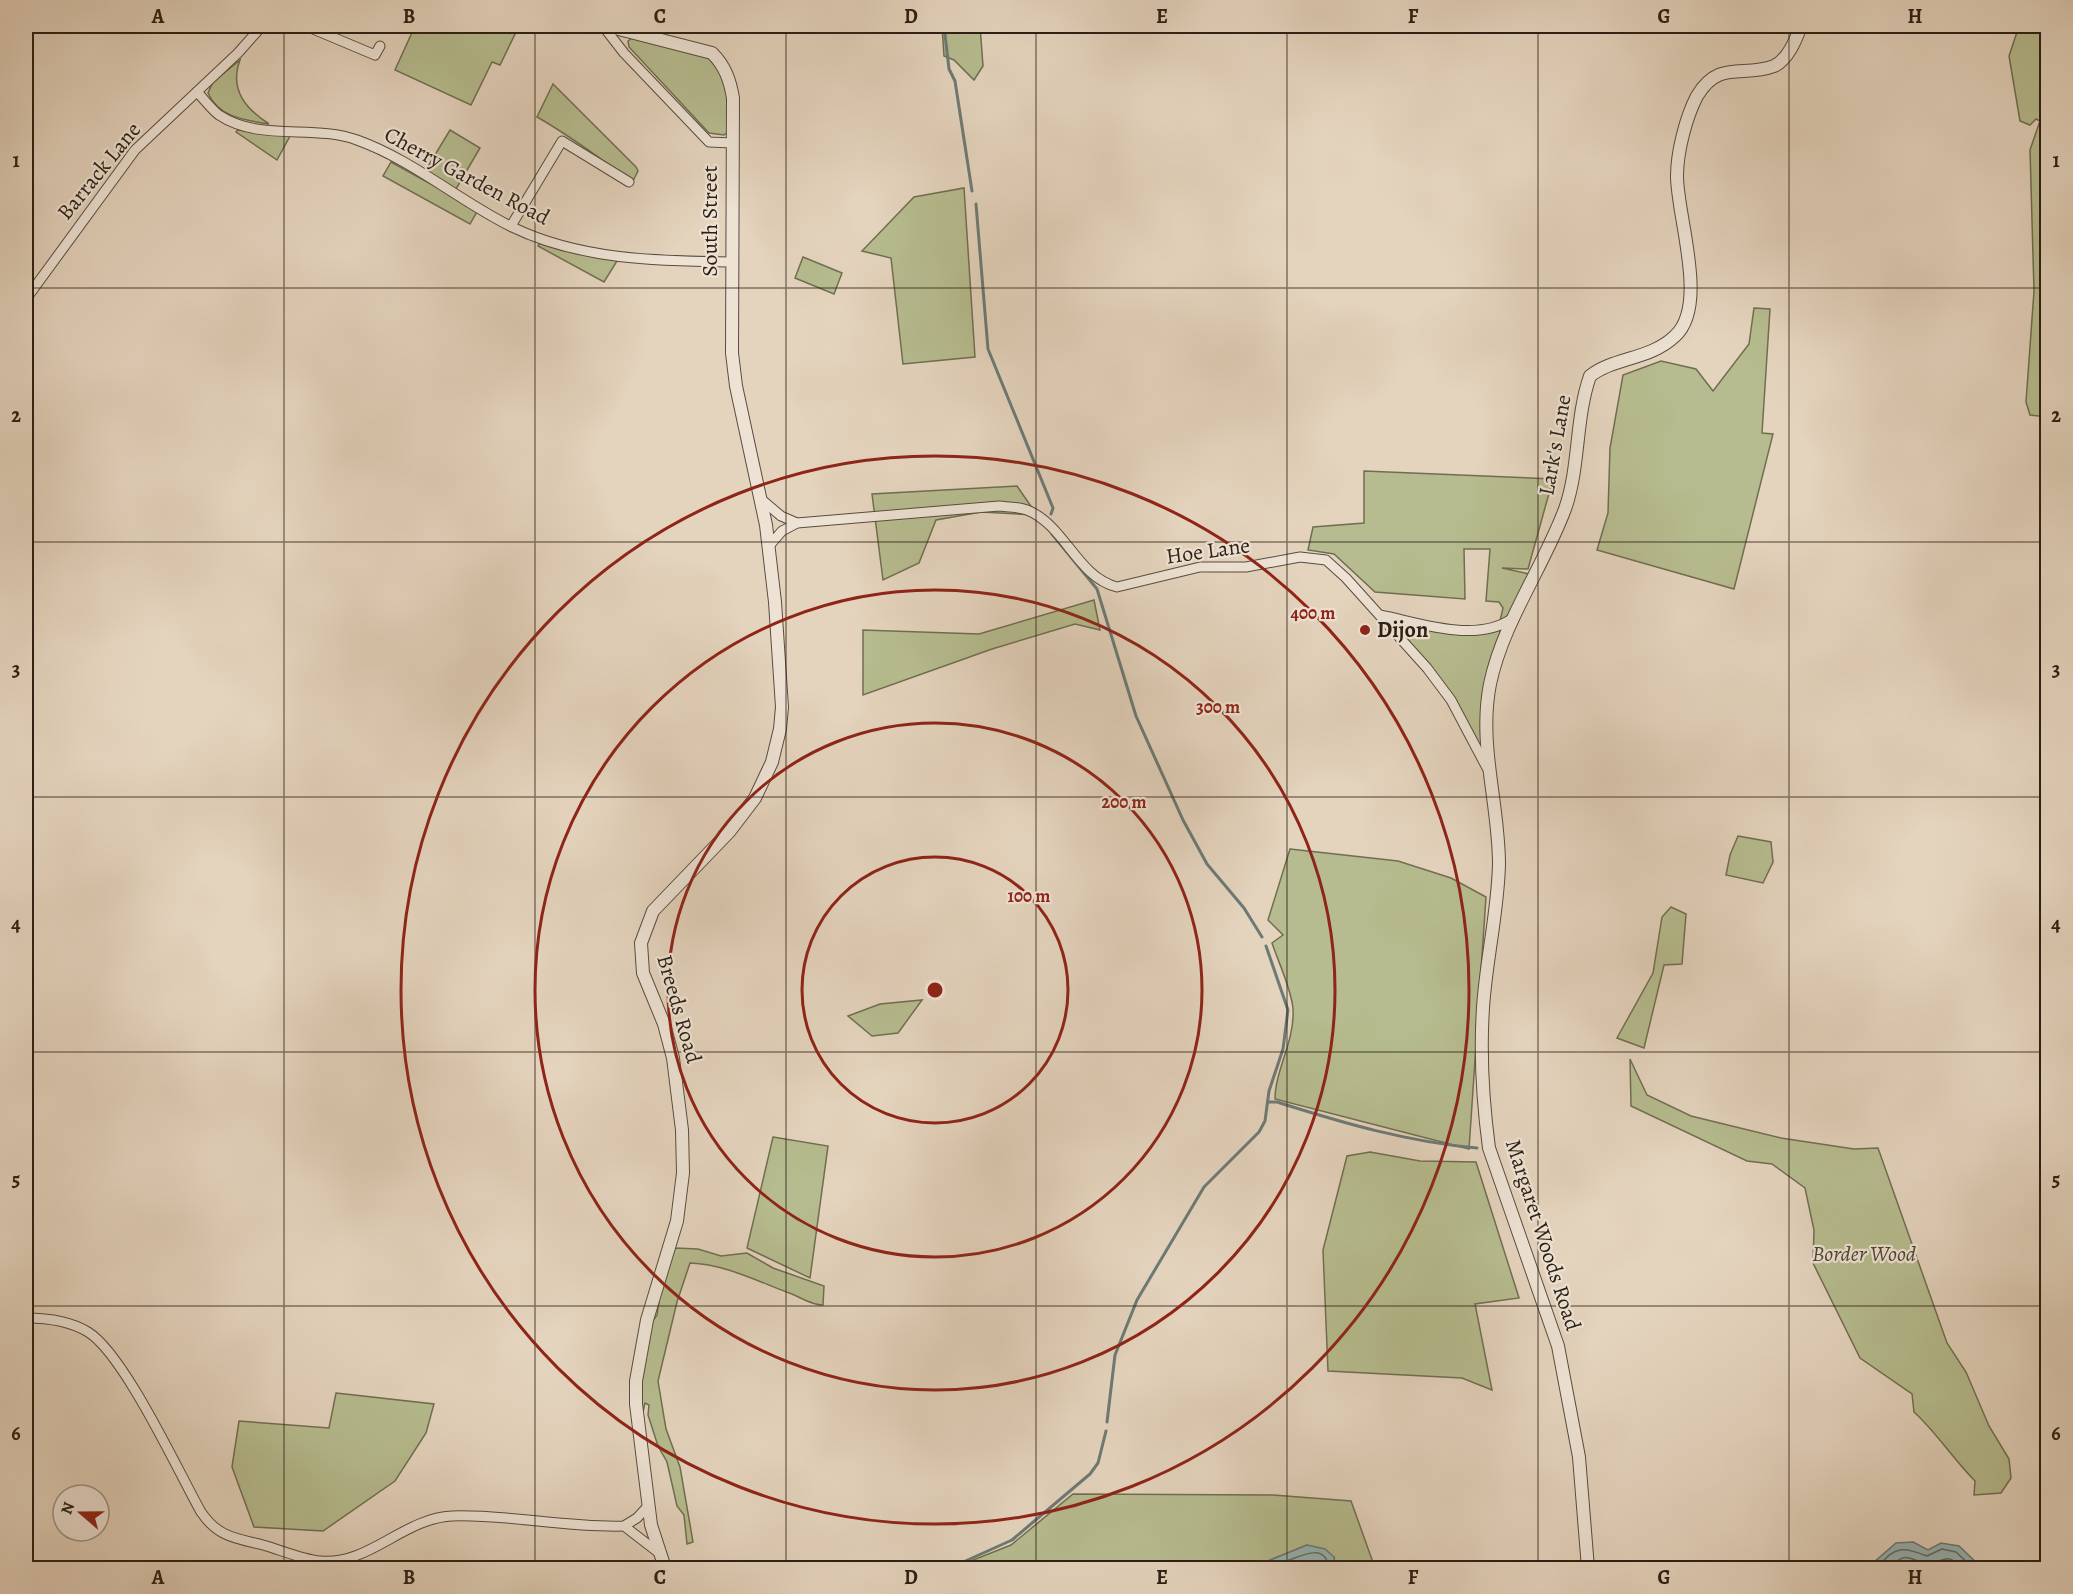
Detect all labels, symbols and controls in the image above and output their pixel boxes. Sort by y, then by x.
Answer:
text: A [151,3,165,30]
text: B [403,3,415,30]
text: C [654,3,666,30]
text: D [904,3,918,30]
text: E [1156,3,1168,30]
text: F [1408,3,1419,30]
text: G [1657,3,1671,30]
text: H [1908,3,1923,30]
street label: Barrack Lane [50,116,148,226]
street label: Cherry Garden Road [379,120,555,232]
text: 1 [12,147,20,174]
text: 1 [2052,147,2060,174]
street label: South Street [695,165,725,277]
street label: Lark's Lane [1531,392,1579,498]
text: 2 [11,402,21,429]
text: 2 [2051,402,2061,429]
street label: Hoe Lane [1164,530,1252,572]
text: 400 m [1291,601,1335,625]
place label: Dijon [1377,615,1428,645]
marker: Dijon [1358,623,1372,637]
text: 3 [12,656,20,683]
text: 3 [2052,656,2060,683]
text: 300 m [1196,695,1240,719]
text: 200 m [1101,790,1147,814]
text: 100 m [1008,884,1050,908]
text: 4 [11,911,21,938]
text: 4 [2051,911,2061,938]
street label: Breeds Road [649,951,709,1067]
centre of rings [925,980,945,1000]
street label: Margaret Woods Road [1498,1136,1588,1335]
text: 5 [12,1166,20,1193]
text: 5 [2052,1166,2060,1193]
park label: Border Wood [1812,1239,1916,1269]
text: 6 [11,1420,21,1447]
text: 6 [2051,1420,2061,1447]
north arrow [51,1483,111,1543]
text: N [56,1499,80,1517]
text: A [151,1564,165,1591]
text: B [403,1564,415,1591]
text: C [654,1564,666,1591]
text: D [904,1564,918,1591]
text: E [1156,1564,1168,1591]
text: F [1408,1564,1419,1591]
text: G [1657,1564,1671,1591]
text: H [1908,1564,1923,1591]

